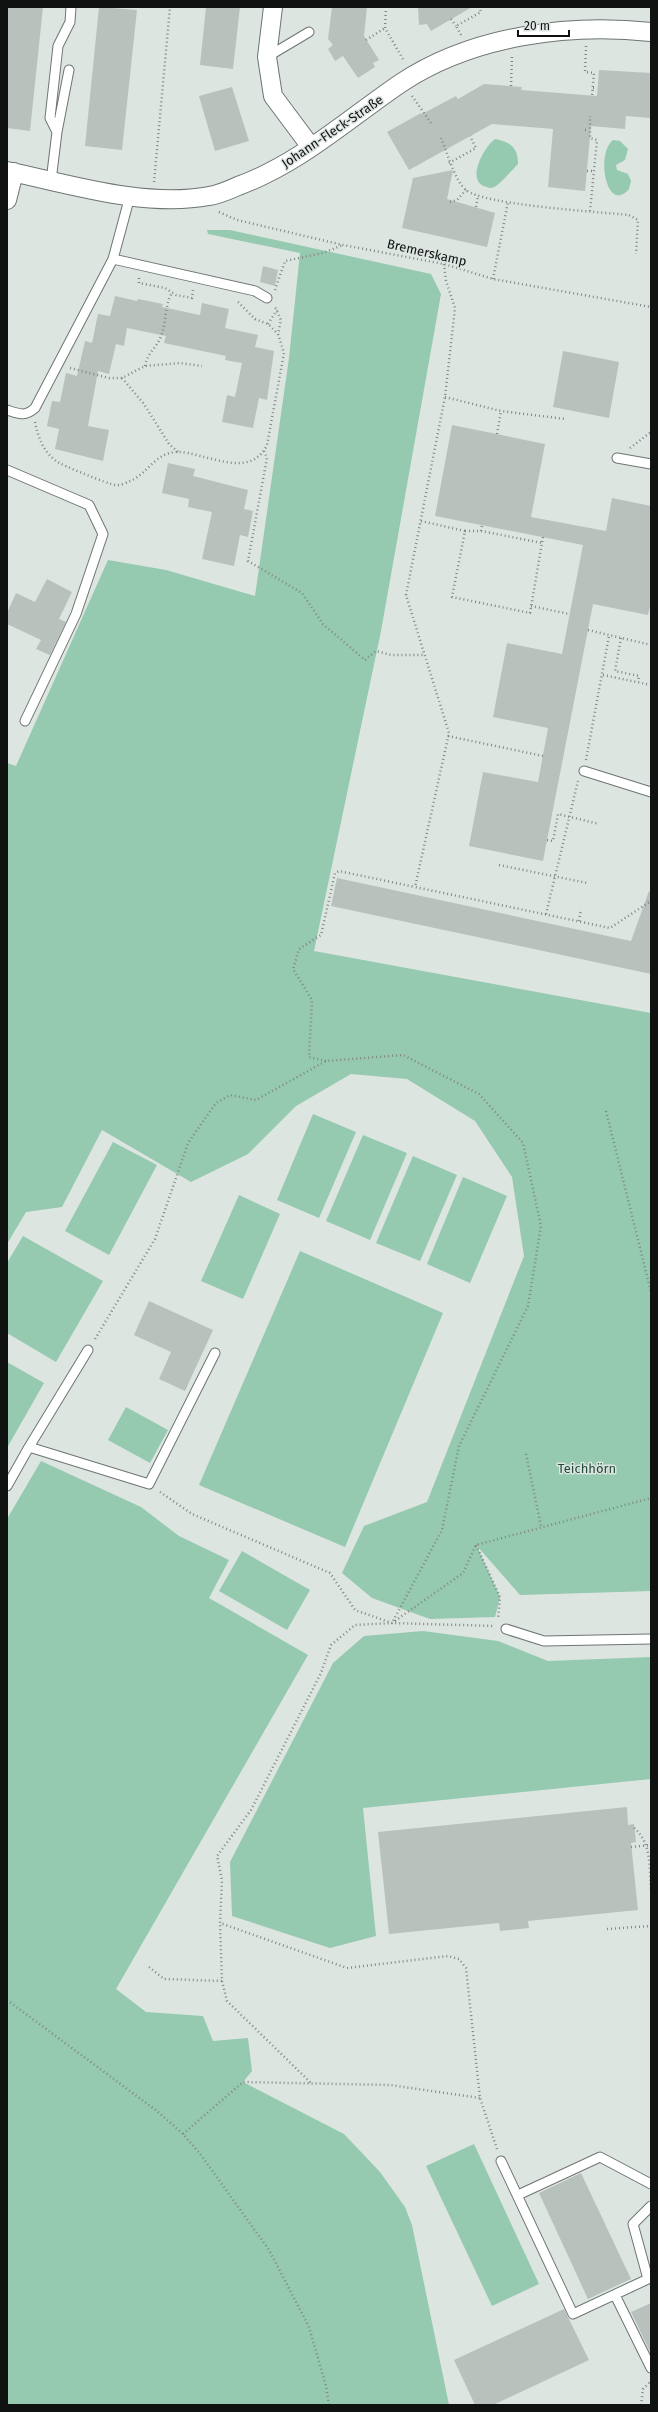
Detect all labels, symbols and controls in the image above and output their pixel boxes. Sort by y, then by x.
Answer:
scale bar [518,12,569,38]
text: 20 m [524,19,550,33]
street label: Johann-Fleck-Straße [279,92,386,171]
street label: Bremerskamp [386,236,468,269]
park label: Teichhörn [558,1461,616,1476]

